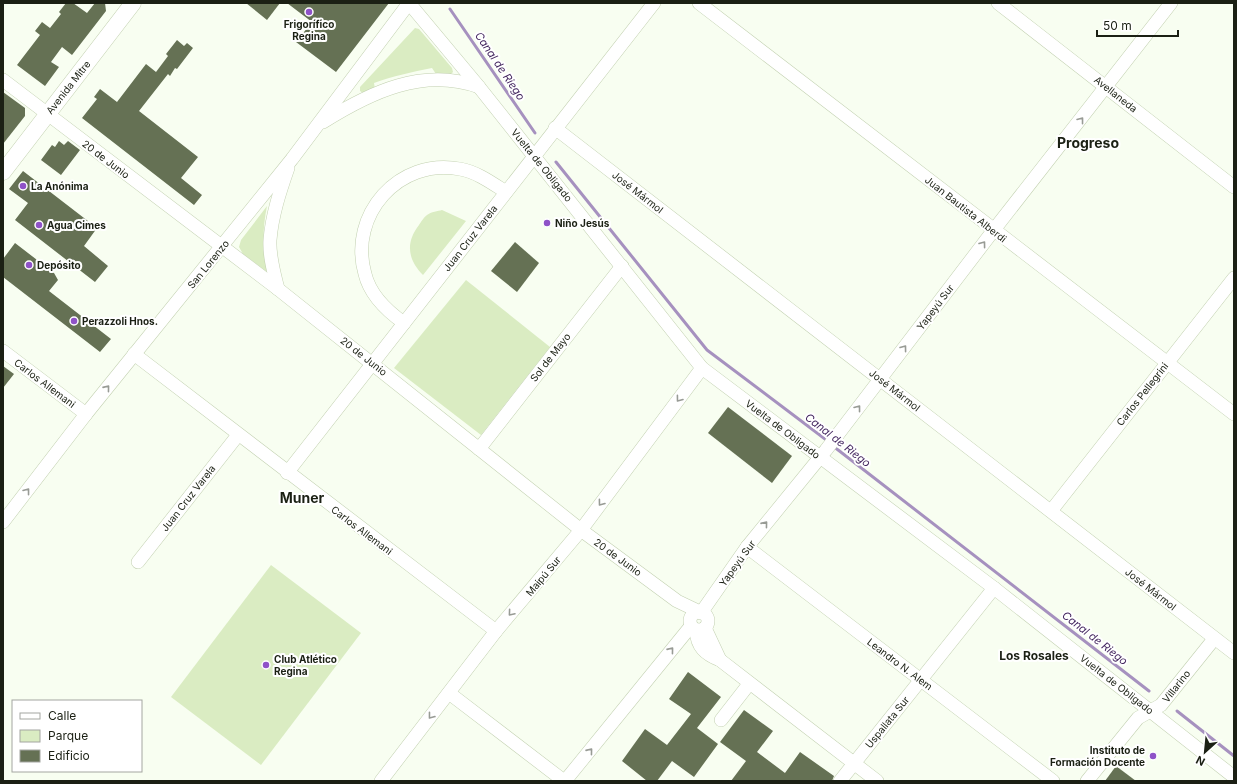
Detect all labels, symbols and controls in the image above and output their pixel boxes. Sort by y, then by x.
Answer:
marker: Frigorífico Regina [304,7,314,17]
scale bar [1097,12,1178,38]
place label: Frigorífico Regina [284,18,334,43]
text: 50 m [1103,18,1132,33]
water label: Canal de Riego [472,29,528,103]
street label: Avenida Mitre [43,58,93,116]
street label: Avellaneda [1092,73,1140,115]
one-way arrow [1076,117,1083,124]
street label: Vuelta de Obligado [509,126,575,204]
district label: Progreso [1057,134,1119,151]
street label: 20 de Junio [80,137,132,181]
street label: José Mármol [610,168,666,216]
street label: Juan Bautista Alberdi [923,173,1009,245]
place label: La Anónima [31,180,89,192]
marker: La Anónima [18,181,28,191]
street label: Juan Cruz Varela [440,202,500,274]
place label: Niño Jesús [555,217,610,229]
marker: Niño Jesús [542,218,552,228]
place label: Agua Cimes [47,219,106,232]
marker: Agua Cimes [34,220,44,230]
street label: San Lorenzo [185,237,231,291]
one-way arrow [978,241,985,248]
place label: Depósito [37,259,81,271]
marker: Depósito [24,260,34,270]
street label: Yapeyú Sur [914,282,956,332]
place label: Perazzoli Hnos. [82,315,158,327]
marker: Perazzoli Hnos. [69,316,79,326]
street label: Sol de Mayo [527,330,573,384]
street label: 20 de Junio [338,334,390,378]
one-way arrow [900,345,907,352]
street label: Carlos Allemani [12,356,78,410]
street label: Carlos Pellegrini [1114,360,1170,428]
street label: José Mármol [867,366,923,414]
one-way arrow [102,386,109,393]
one-way arrow [677,395,684,402]
street label: Vuelta de Obligado [743,397,823,461]
one-way arrow [853,406,860,413]
water label: Canal de Riego [802,410,874,470]
street label: Juan Cruz Varela [158,462,218,534]
one-way arrow [22,488,29,495]
district label: Muner [280,489,325,506]
one-way arrow [599,499,606,506]
street label: Carlos Allemani [329,503,395,557]
one-way arrow [761,522,768,529]
street label: 20 de Junio [592,536,644,578]
street label: Yapeyú Sur [716,537,758,588]
street label: Maipú Sur [523,554,563,598]
street label: José Mármol [1123,565,1179,613]
water label: Canal de Riego [1059,608,1131,668]
one-way arrow [509,609,516,616]
street label: Leandro N. Alem [865,636,935,692]
one-way arrow [667,647,674,654]
district label: Los Rosales [999,648,1069,663]
street label: Vuelta de Obligado [1078,651,1156,717]
place label: Club Atlético Regina [274,653,337,678]
marker: Club Atlético Regina [261,660,271,670]
street label: Villarino [1160,667,1192,705]
street label: Uspallata Sur [863,694,912,750]
legend [12,700,142,772]
text: Calle [48,708,76,723]
one-way arrow [429,711,436,718]
text: Parque [48,728,88,743]
north arrow [1185,732,1225,772]
place label: Instituto de Formación Docente [1050,744,1145,768]
text: Edificio [48,748,90,763]
one-way arrow [585,748,592,755]
marker: Instituto de Formación Docente [1148,751,1158,761]
text: N [1194,753,1207,769]

